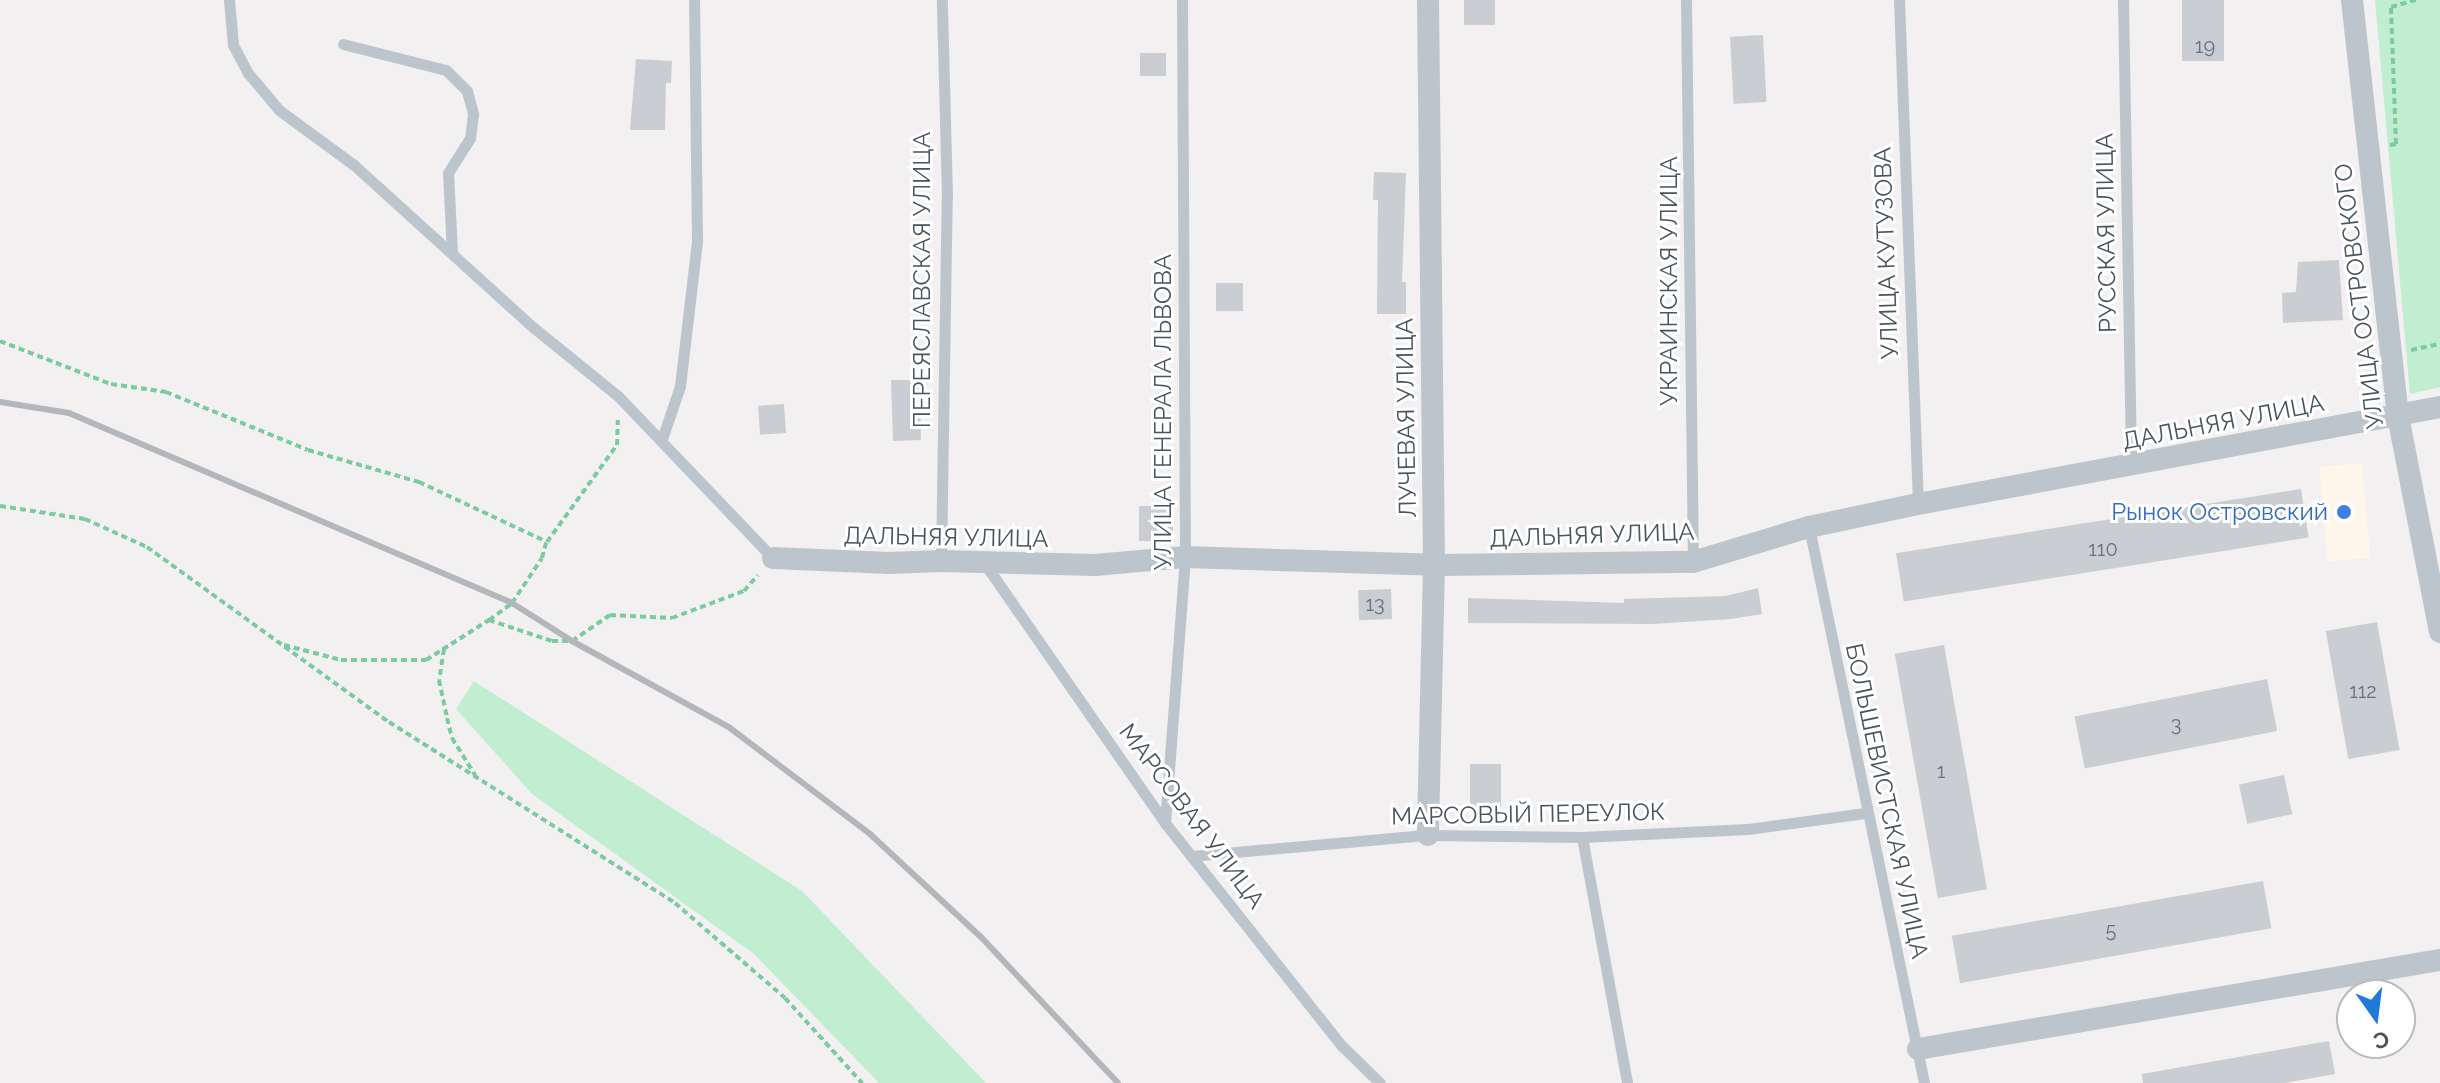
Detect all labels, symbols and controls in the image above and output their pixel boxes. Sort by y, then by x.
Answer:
house number: 19 [2195,34,2215,58]
street label: ПЕРЕЯСЛАВСКАЯ УЛИЦА [908,132,936,428]
street label: РУССКАЯ УЛИЦА [2090,133,2122,333]
street label: УЛИЦА КУТУЗОВА [1868,146,1904,360]
street label: УКРАИНСКАЯ УЛИЦА [1655,156,1683,406]
street label: УЛИЦА ОСТРОВСКОГО [2328,161,2390,431]
street label: УЛИЦА ГЕНЕРАЛА ЛЬВОВА [1149,253,1177,571]
street label: ЛУЧЕВАЯ УЛИЦА [1390,318,1422,518]
street label: ДАЛЬНЯЯ УЛИЦА [2120,388,2326,456]
place label: Рынок Островский [2111,498,2328,526]
marker: Рынок Островский [2335,503,2353,521]
street label: ДАЛЬНЯЯ УЛИЦА [1489,517,1695,553]
street label: ДАЛЬНЯЯ УЛИЦА [843,521,1049,553]
house number: 110 [2088,537,2118,561]
house number: 13 [1365,592,1385,616]
street label: БОЛЬШЕВИСТСКАЯ УЛИЦА [1839,641,1935,961]
house number: 112 [2349,679,2377,703]
house number: 3 [2171,712,2181,736]
street label: МАРСОВАЯ УЛИЦА [1113,718,1271,914]
house number: 1 [1937,759,1945,783]
street label: МАРСОВЫЙ ПЕРЕУЛОК [1391,797,1665,831]
house number: 5 [2106,918,2116,942]
north arrow [2336,979,2416,1059]
text: С [2371,1026,2392,1055]

